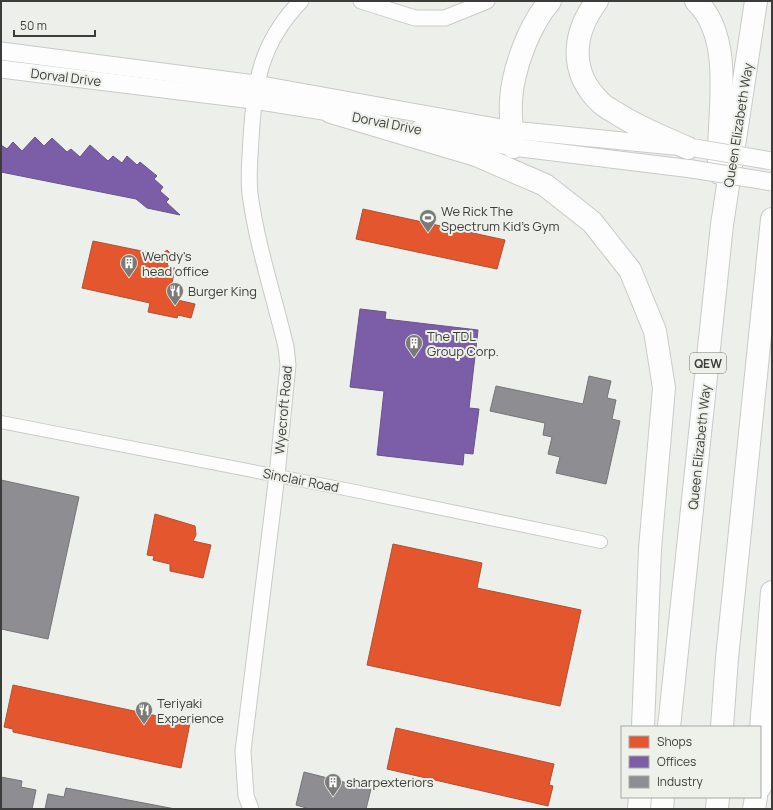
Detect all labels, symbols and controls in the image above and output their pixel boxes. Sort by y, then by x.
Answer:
scale bar [14,12,95,38]
text: 50 m [20,17,47,34]
street label: Queen Elizabeth Way [719,61,757,189]
street label: Dorval Drive [30,64,103,90]
street label: Dorval Drive [351,107,424,139]
place label: We Rick The Spectrum Kid's Gym [441,202,560,235]
sports icon: We Rick The Spectrum Kid's Gym [418,208,438,233]
place label: Wendy's head office [142,247,209,280]
building icon: Wendy's head office [119,253,139,278]
restaurant icon: Burger King [165,281,185,306]
place label: Burger King [188,282,257,300]
place label: The TDL Group Corp. [427,327,499,360]
building icon: The TDL Group Corp. [404,333,424,358]
road number: QEW [690,353,726,373]
street label: Wyecroft Road [270,365,296,455]
street label: Queen Elizabeth Way [683,383,715,510]
street label: Sinclair Road [261,464,341,496]
place label: Teriyaki Experience [157,694,224,727]
restaurant icon: Teriyaki Experience [134,700,154,725]
legend [621,726,761,798]
text: Shops [657,733,692,750]
text: Offices [657,753,696,770]
building icon: sharpexteriors [323,772,343,797]
place label: sharpexteriors [346,773,434,791]
text: Industry [657,773,703,790]

